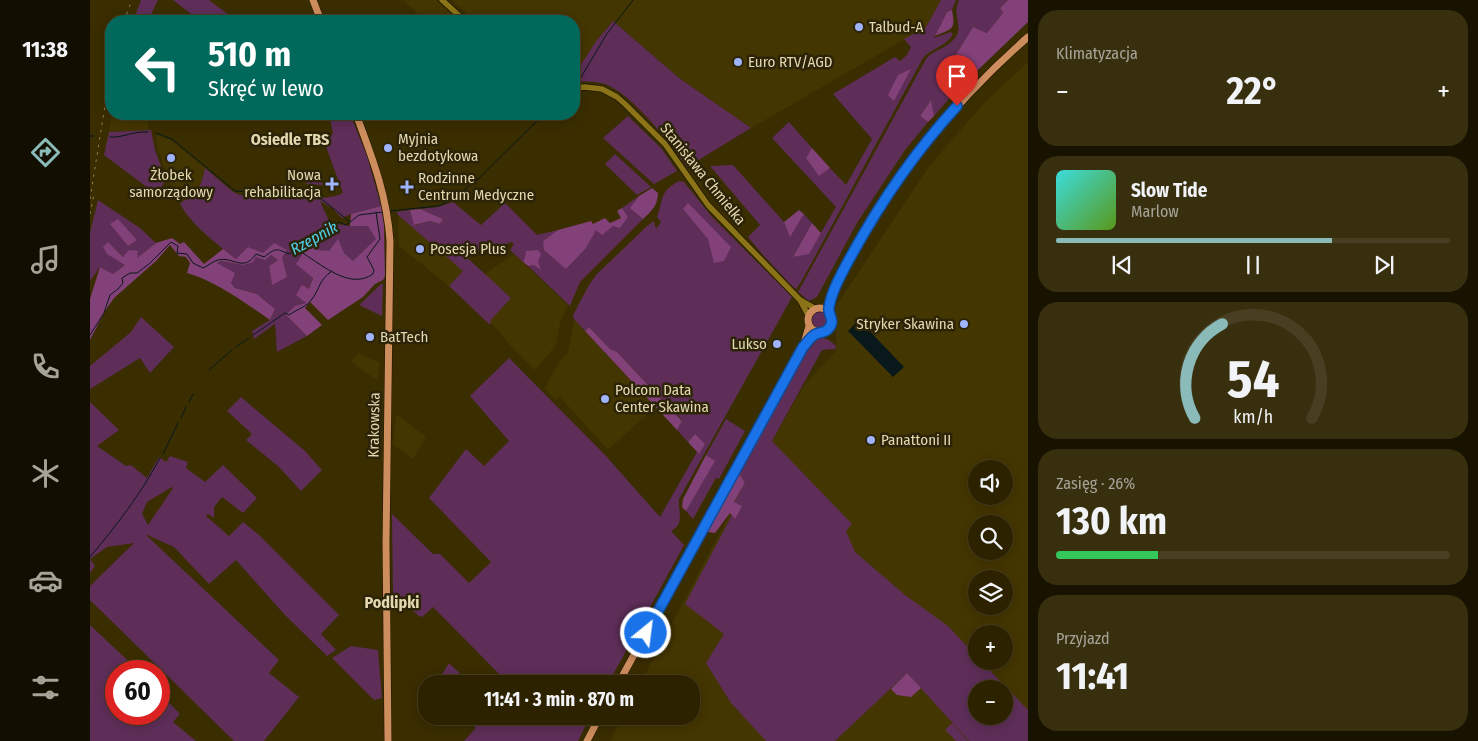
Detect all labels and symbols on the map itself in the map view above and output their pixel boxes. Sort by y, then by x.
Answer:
place label: Talbud-A [869,18,924,36]
marker: Talbud-A [853,21,865,33]
place label: Euro RTV/AGD [748,53,832,71]
pin [936,55,978,106]
marker: Euro RTV/AGD [732,56,744,68]
street label: Stanisława Chmielka [656,119,750,229]
district label: Osiedle TBS [251,130,329,149]
place label: Myjnia bezdotykowa [398,130,478,165]
marker: Myjnia bezdotykowa [382,142,394,154]
marker: Żłobek samorządowy [165,152,177,164]
place label: Żłobek samorządowy [129,166,213,201]
place label: Nowa rehabilitacja [244,166,321,201]
place label: Rodzinne Centrum Medyczne [418,169,534,204]
marker: Nowa rehabilitacja [325,177,339,191]
marker: Rodzinne Centrum Medyczne [400,180,414,194]
water label: Rzepnik [287,217,341,259]
place label: Posesja Plus [430,240,506,258]
marker: Posesja Plus [414,243,426,255]
place label: Stryker Skawina [856,315,954,333]
marker: Stryker Skawina [958,318,970,330]
place label: BatTech [380,328,428,346]
marker: BatTech [364,331,376,343]
place label: Lukso [732,335,767,353]
marker: Lukso [771,338,783,350]
place label: Polcom Data Center Skawina [615,381,709,416]
street label: Krakowska [364,392,384,458]
marker: Polcom Data Center Skawina [599,393,611,405]
place label: Panattoni II [881,431,951,449]
marker: Panattoni II [865,434,877,446]
district label: Podlipki [365,593,419,612]
position arrow [619,606,671,658]
speed limit sign: 60 [105,660,170,725]

